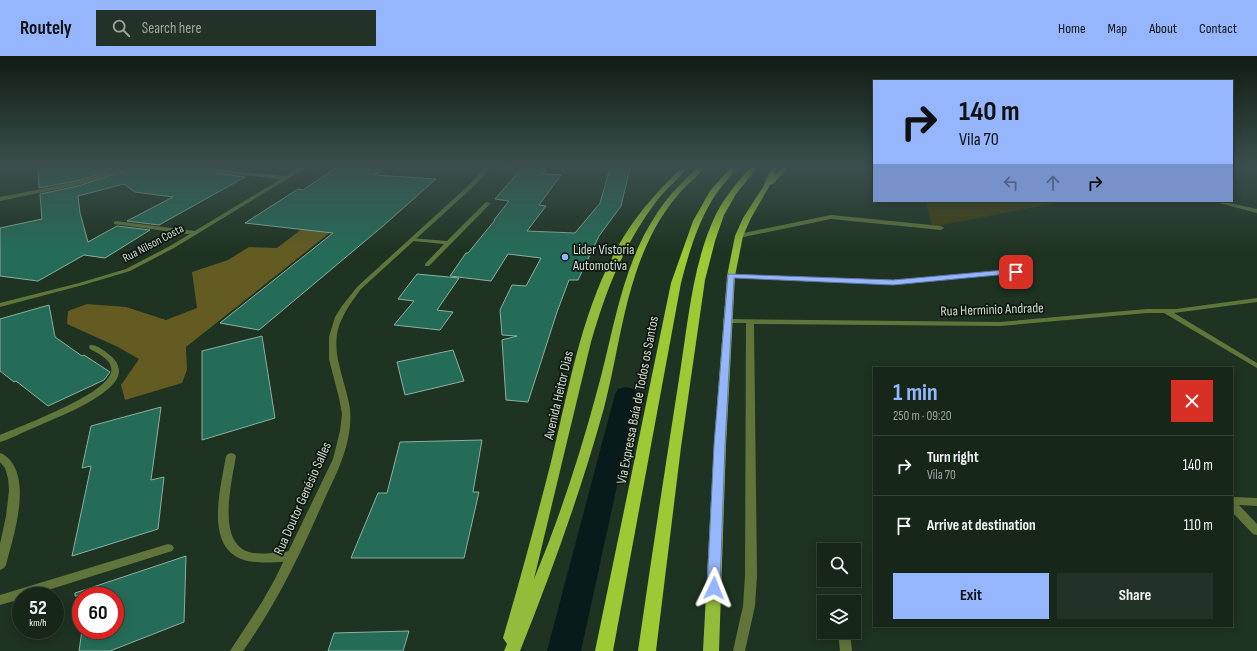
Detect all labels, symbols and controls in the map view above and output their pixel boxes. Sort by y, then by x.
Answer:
search box [96,10,376,46]
text: Routely [20,17,72,40]
icon: search [110,17,132,39]
text: Search here [142,19,201,38]
text: Home [1058,20,1086,37]
text: Map [1108,20,1127,37]
text: About [1149,20,1177,37]
text: Contact [1199,20,1237,37]
text: 140 m [959,95,1020,128]
icon: right [893,96,945,148]
text: Vila 70 [959,129,999,150]
icon: left [1000,172,1022,194]
icon: ahead [1042,172,1064,194]
icon: right [1084,172,1106,194]
street label: Rua Nilson Costa [120,221,187,266]
place label: Lider Vistoria Automotiva [572,241,634,274]
marker: Lider Vistoria Automotiva [560,252,570,262]
pin [999,255,1033,289]
icon: arrive [1005,261,1027,283]
street label: Rua Herminio Andrade [940,299,1044,320]
street label: Via Expressa Baía de Todos os Santos [613,315,662,486]
street label: Avenida Heitor Dias [540,349,577,442]
text: 1 min [893,378,938,407]
button: close [1171,380,1213,422]
text: 250 m · 09:20 [893,408,952,424]
street label: Rua Doutor Genésio Salles [270,439,335,557]
text: Turn right [927,448,979,467]
icon: right [893,455,915,477]
text: 140 m [1183,456,1213,475]
text: Vila 70 [927,467,956,483]
icon: arrive [893,515,915,537]
text: Arrive at destination [927,516,1036,535]
text: 110 m [1184,516,1213,535]
map controls [817,543,861,639]
button: search [817,543,861,587]
position arrow [693,567,735,609]
button: Exit [893,573,1049,619]
button: Share [1057,573,1213,619]
speed limit sign: 60 [72,587,124,639]
button: layers [817,595,861,639]
text: 52 [29,596,47,620]
text: km/h [29,617,47,629]

